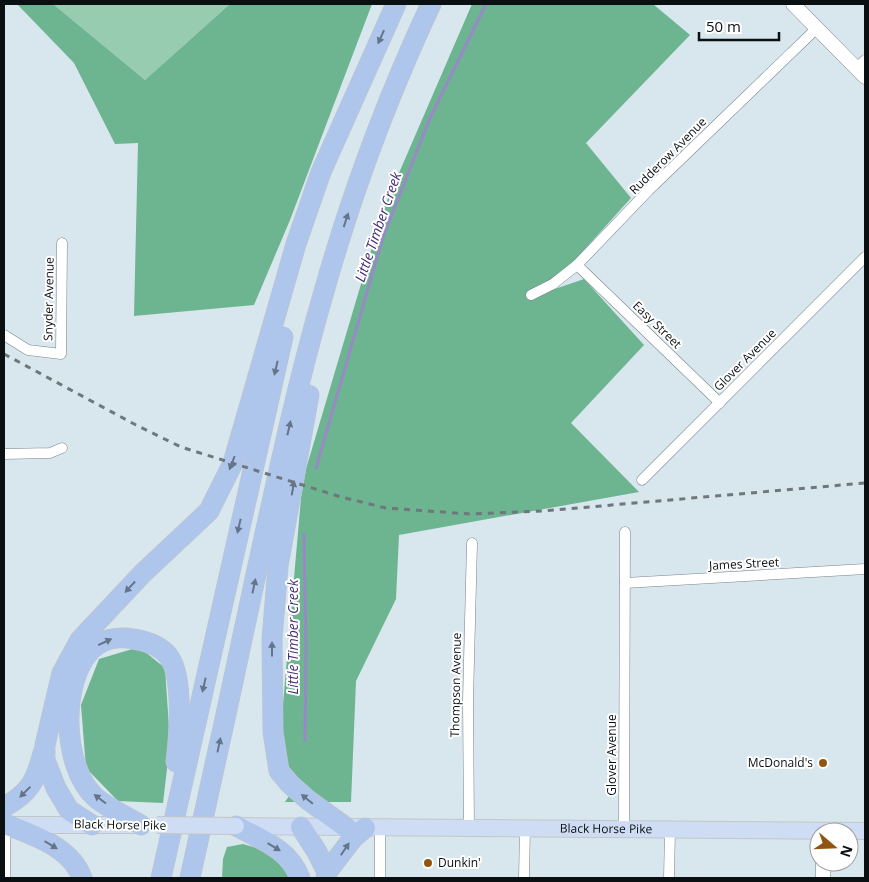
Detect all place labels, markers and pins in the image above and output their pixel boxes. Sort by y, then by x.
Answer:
place label: McDonald's [748,754,813,771]
marker: McDonald's [817,757,829,769]
place label: Dunkin' [438,854,481,871]
marker: Dunkin' [422,857,434,869]

